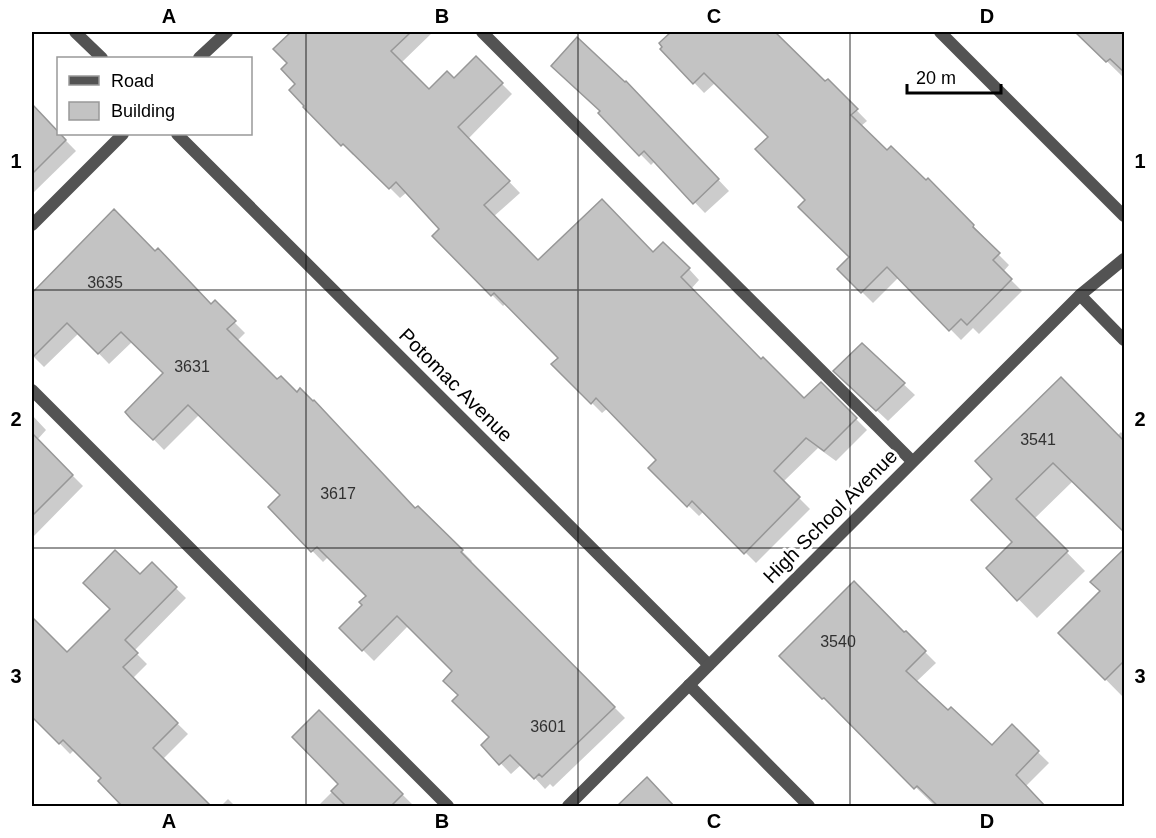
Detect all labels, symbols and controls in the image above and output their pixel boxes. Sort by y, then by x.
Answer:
text: A [162,5,176,27]
text: B [435,5,449,27]
text: C [707,5,721,27]
text: D [980,5,994,27]
legend [57,57,252,135]
scale bar [907,57,1002,95]
text: 20 m [916,68,956,88]
text: Road [111,71,154,91]
text: Building [111,101,175,121]
text: 1 [10,150,22,172]
text: 1 [1134,150,1146,172]
house number: 3635 [87,274,123,291]
street label: Potomac Avenue [395,324,517,446]
house number: 3631 [174,358,210,375]
text: 2 [10,408,22,430]
text: 2 [1134,408,1146,430]
house number: 3541 [1020,431,1056,448]
street label: High School Avenue [759,445,901,587]
house number: 3617 [320,485,356,502]
house number: 3540 [820,633,856,650]
text: 3 [10,665,22,687]
text: 3 [1134,665,1146,687]
house number: 3601 [530,718,566,735]
text: A [162,810,176,832]
text: B [435,810,449,832]
text: C [707,810,721,832]
text: D [980,810,994,832]

